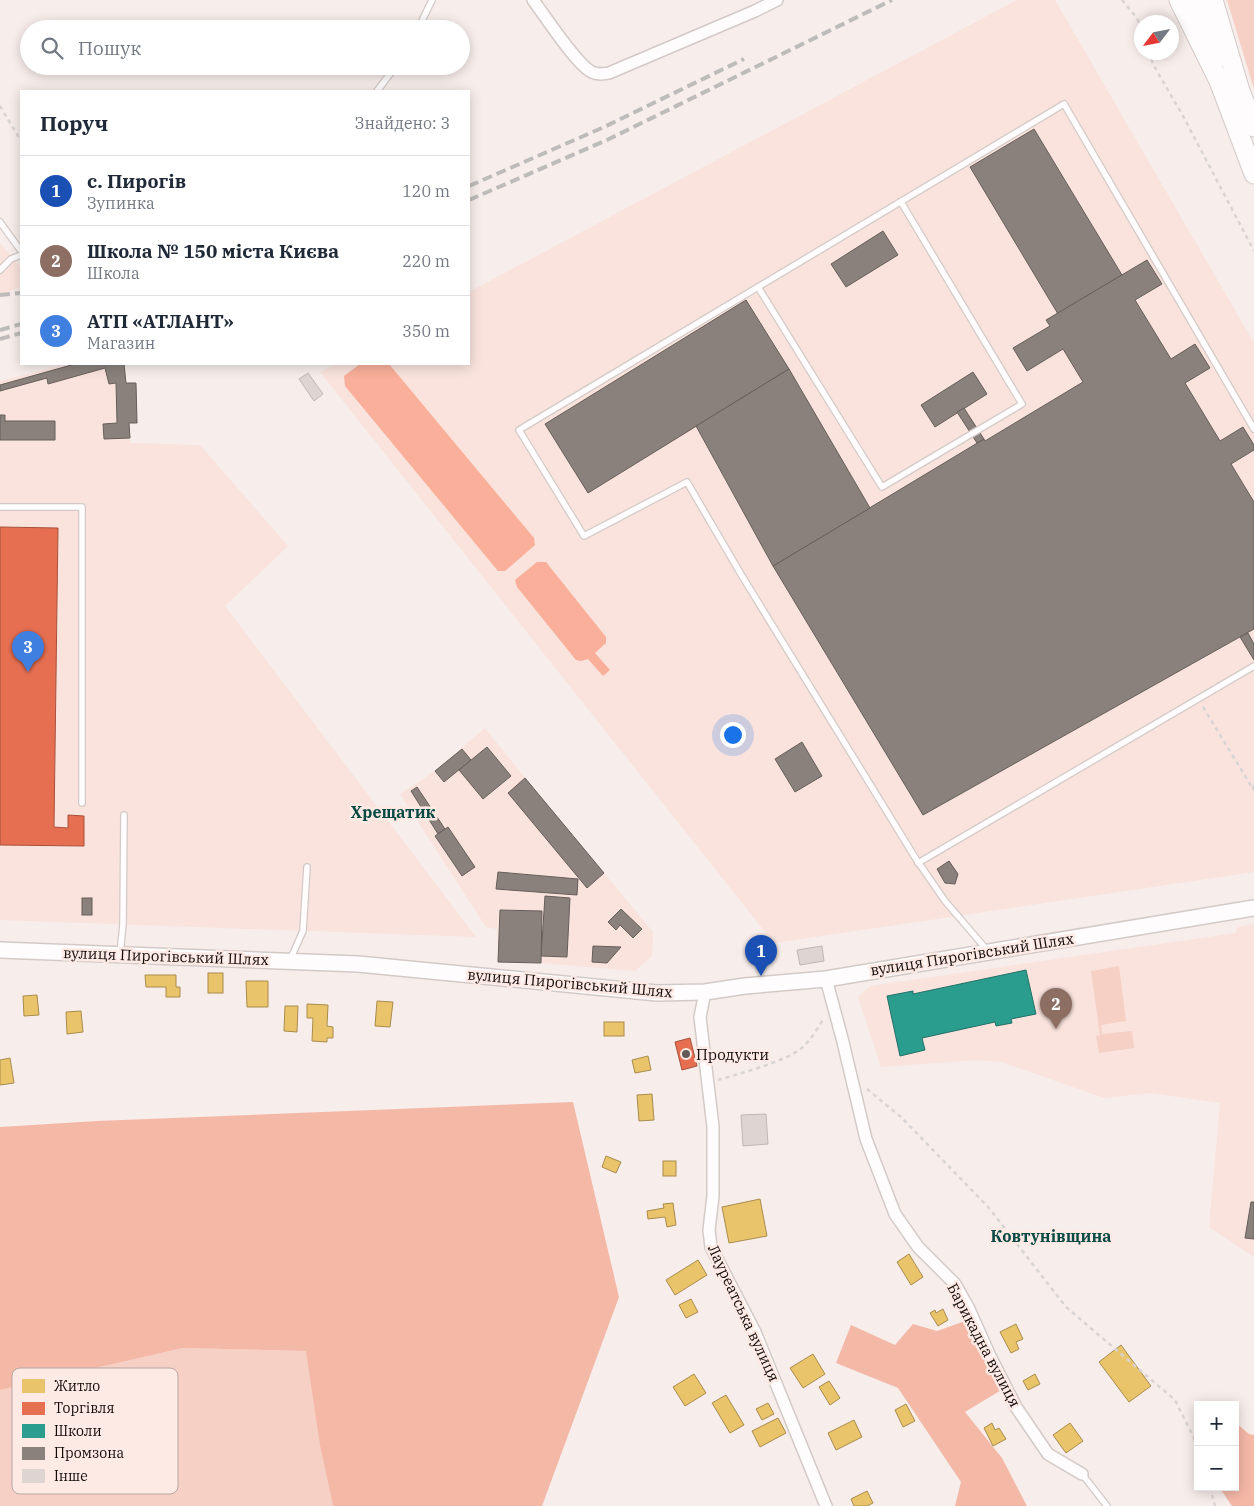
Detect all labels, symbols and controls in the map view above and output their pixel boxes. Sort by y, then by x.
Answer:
north arrow [1134,15,1179,60]
search box [20,20,470,75]
icon: search [38,34,66,62]
text: Пошук [78,36,141,60]
text: Поруч [40,109,108,137]
text: Знайдено: 3 [355,113,450,133]
text: с. Пирогів [87,169,186,193]
text: 1 [51,181,61,201]
text: 120 m [402,181,450,201]
text: Зупинка [87,193,155,213]
text: Школа № 150 міста Києва [87,239,339,263]
text: 2 [51,251,61,271]
text: 220 m [402,251,450,271]
text: Школа [87,263,140,283]
text: АТП «АТЛАНТ» [87,309,234,333]
text: 3 [51,321,61,341]
text: 350 m [402,321,450,341]
text: Магазин [87,333,155,353]
pin: 3 [12,631,44,672]
your location [720,722,746,748]
district label: Хрещатик [351,802,436,822]
street label: вулиця Пирогівський Шлях [869,929,1075,979]
pin: 1 [745,935,777,976]
street label: вулиця Пирогівський Шлях [63,943,269,969]
street label: вулиця Пирогівський Шлях [467,965,673,1001]
pin: 2 [1040,988,1072,1029]
place label: Продукти [696,1045,769,1064]
marker: Продукти [680,1048,692,1060]
district label: Ковтунівщина [991,1226,1111,1246]
street label: Лауреатська вулиця [704,1241,784,1385]
street label: Барикадна вулиця [943,1280,1025,1410]
legend [12,1368,178,1494]
text: Житло [54,1377,100,1395]
text: Торгівля [54,1399,115,1417]
map controls [1194,1401,1239,1491]
button: + [1194,1401,1239,1446]
text: Школи [54,1422,102,1440]
text: Промзона [54,1444,124,1462]
button: − [1194,1446,1239,1491]
text: Інше [54,1467,88,1485]

